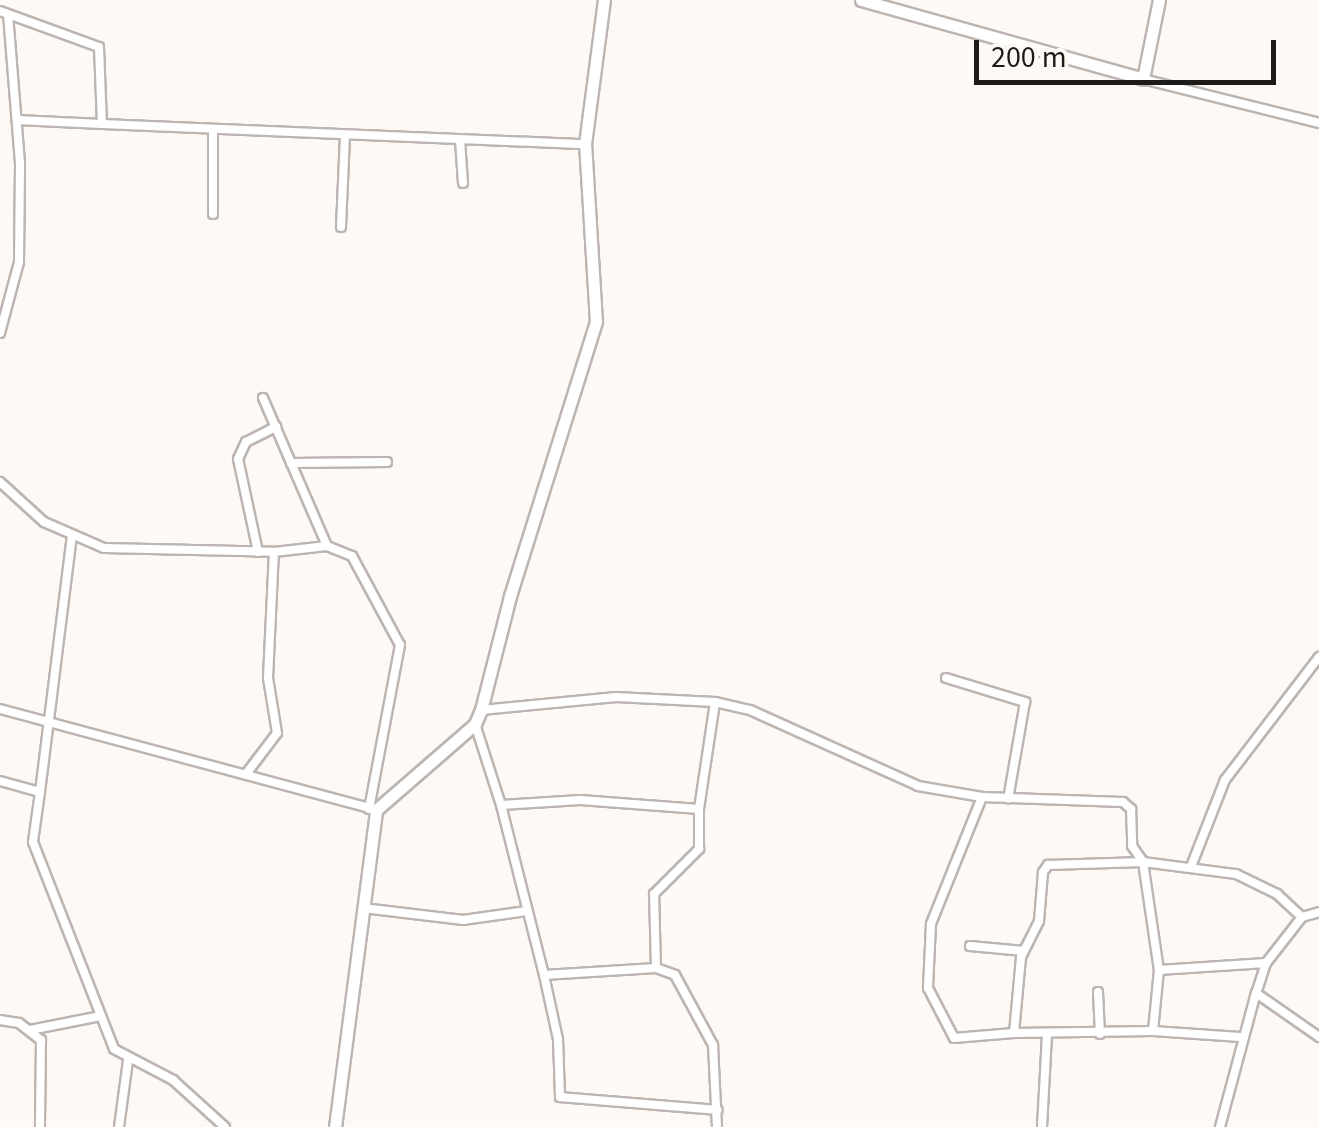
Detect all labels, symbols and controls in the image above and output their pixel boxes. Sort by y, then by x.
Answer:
scale bar [979,20,1282,82]
text: 200 m [991,36,1067,79]

